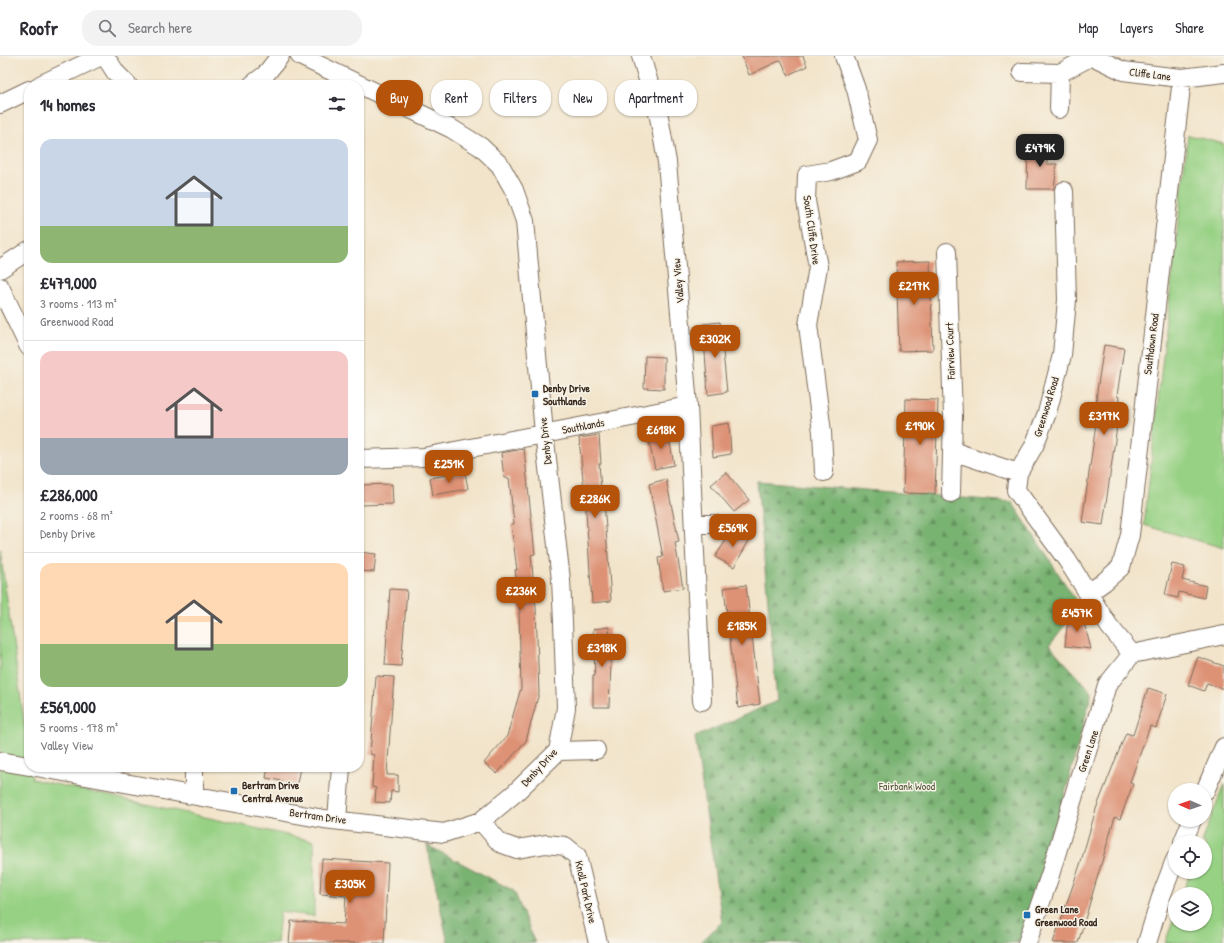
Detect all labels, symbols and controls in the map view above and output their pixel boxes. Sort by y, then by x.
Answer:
search box [82,10,362,46]
text: Roofr [20,15,58,41]
icon: search [96,17,118,39]
text: Search here [128,17,192,38]
text: Map [1078,18,1098,37]
text: Layers [1120,18,1153,37]
text: Share [1175,18,1204,37]
street label: Cliffe Lane [1128,65,1172,84]
chip: Buy [376,80,423,116]
chip: Rent [431,80,482,116]
chip: Filters [490,80,551,116]
chip: New [559,80,607,116]
chip: Apartment [615,80,697,116]
text: 14 homes [40,93,95,116]
icon: filters [326,93,348,115]
pin: £479K [1012,134,1068,168]
text: £479K [1025,138,1055,156]
icon: home [158,165,230,237]
street label: South Cliffe Drive [800,195,824,266]
street label: Valley View [669,258,687,304]
text: £479,000 [40,271,97,294]
pin: £217K [886,272,942,306]
text: £217K [898,276,930,294]
text: 3 rooms · 113 m² [40,294,117,312]
text: Greenwood Road [40,312,113,330]
street label: Southdown Road [1140,312,1162,375]
street label: Fairview Court [942,322,958,381]
pin: £302K [687,325,743,359]
text: £302K [699,329,731,347]
street label: Greenwood Road [1030,375,1062,439]
icon: home [158,377,230,449]
place label: Denby Drive Southlands [543,381,591,408]
marker: Denby Drive Southlands [530,389,540,399]
pin: £317K [1076,402,1132,436]
text: £317K [1089,406,1119,424]
pin: £190K [892,412,948,446]
street label: Southlands [561,415,605,437]
street label: Denby Drive [536,416,554,465]
pin: £618K [633,416,689,450]
text: £190K [905,416,935,434]
text: £618K [646,420,676,438]
pin: £251K [421,450,477,484]
text: £251K [434,454,464,472]
text: £286,000 [40,483,98,506]
pin: £286K [567,485,623,519]
text: £286K [580,489,610,507]
text: 2 rooms · 68 m² [40,506,113,524]
pin: £569K [705,514,761,548]
text: £569K [718,518,748,536]
text: Denby Drive [40,524,96,542]
pin: £236K [493,577,549,611]
text: £236K [505,581,537,599]
icon: home [158,589,230,661]
pin: £457K [1049,599,1105,633]
text: £457K [1062,603,1092,621]
pin: £185K [714,612,770,646]
text: £185K [727,616,757,634]
pin: £318K [574,634,630,668]
text: £318K [587,638,617,656]
text: £569,000 [40,695,96,718]
text: 5 rooms · 178 m² [40,718,118,736]
street label: Green Lane [1075,728,1102,774]
text: Valley View [40,736,93,754]
street label: Denby Drive [518,745,561,789]
place label: Bertram Drive Central Avenue [242,778,304,805]
park label: Fairbank Wood [878,779,936,793]
north arrow [1168,783,1212,827]
map controls [1168,783,1212,931]
marker: Bertram Drive Central Avenue [229,786,239,796]
street label: Bertram Drive [289,805,348,827]
button: locate [1168,835,1212,879]
street label: Knoll Park Drive [572,859,600,925]
pin: £305K [322,870,378,904]
text: £305K [334,874,366,892]
button: layers [1168,887,1212,931]
place label: Green Lane Greenwood Road [1035,902,1098,929]
marker: Green Lane Greenwood Road [1022,910,1032,920]

